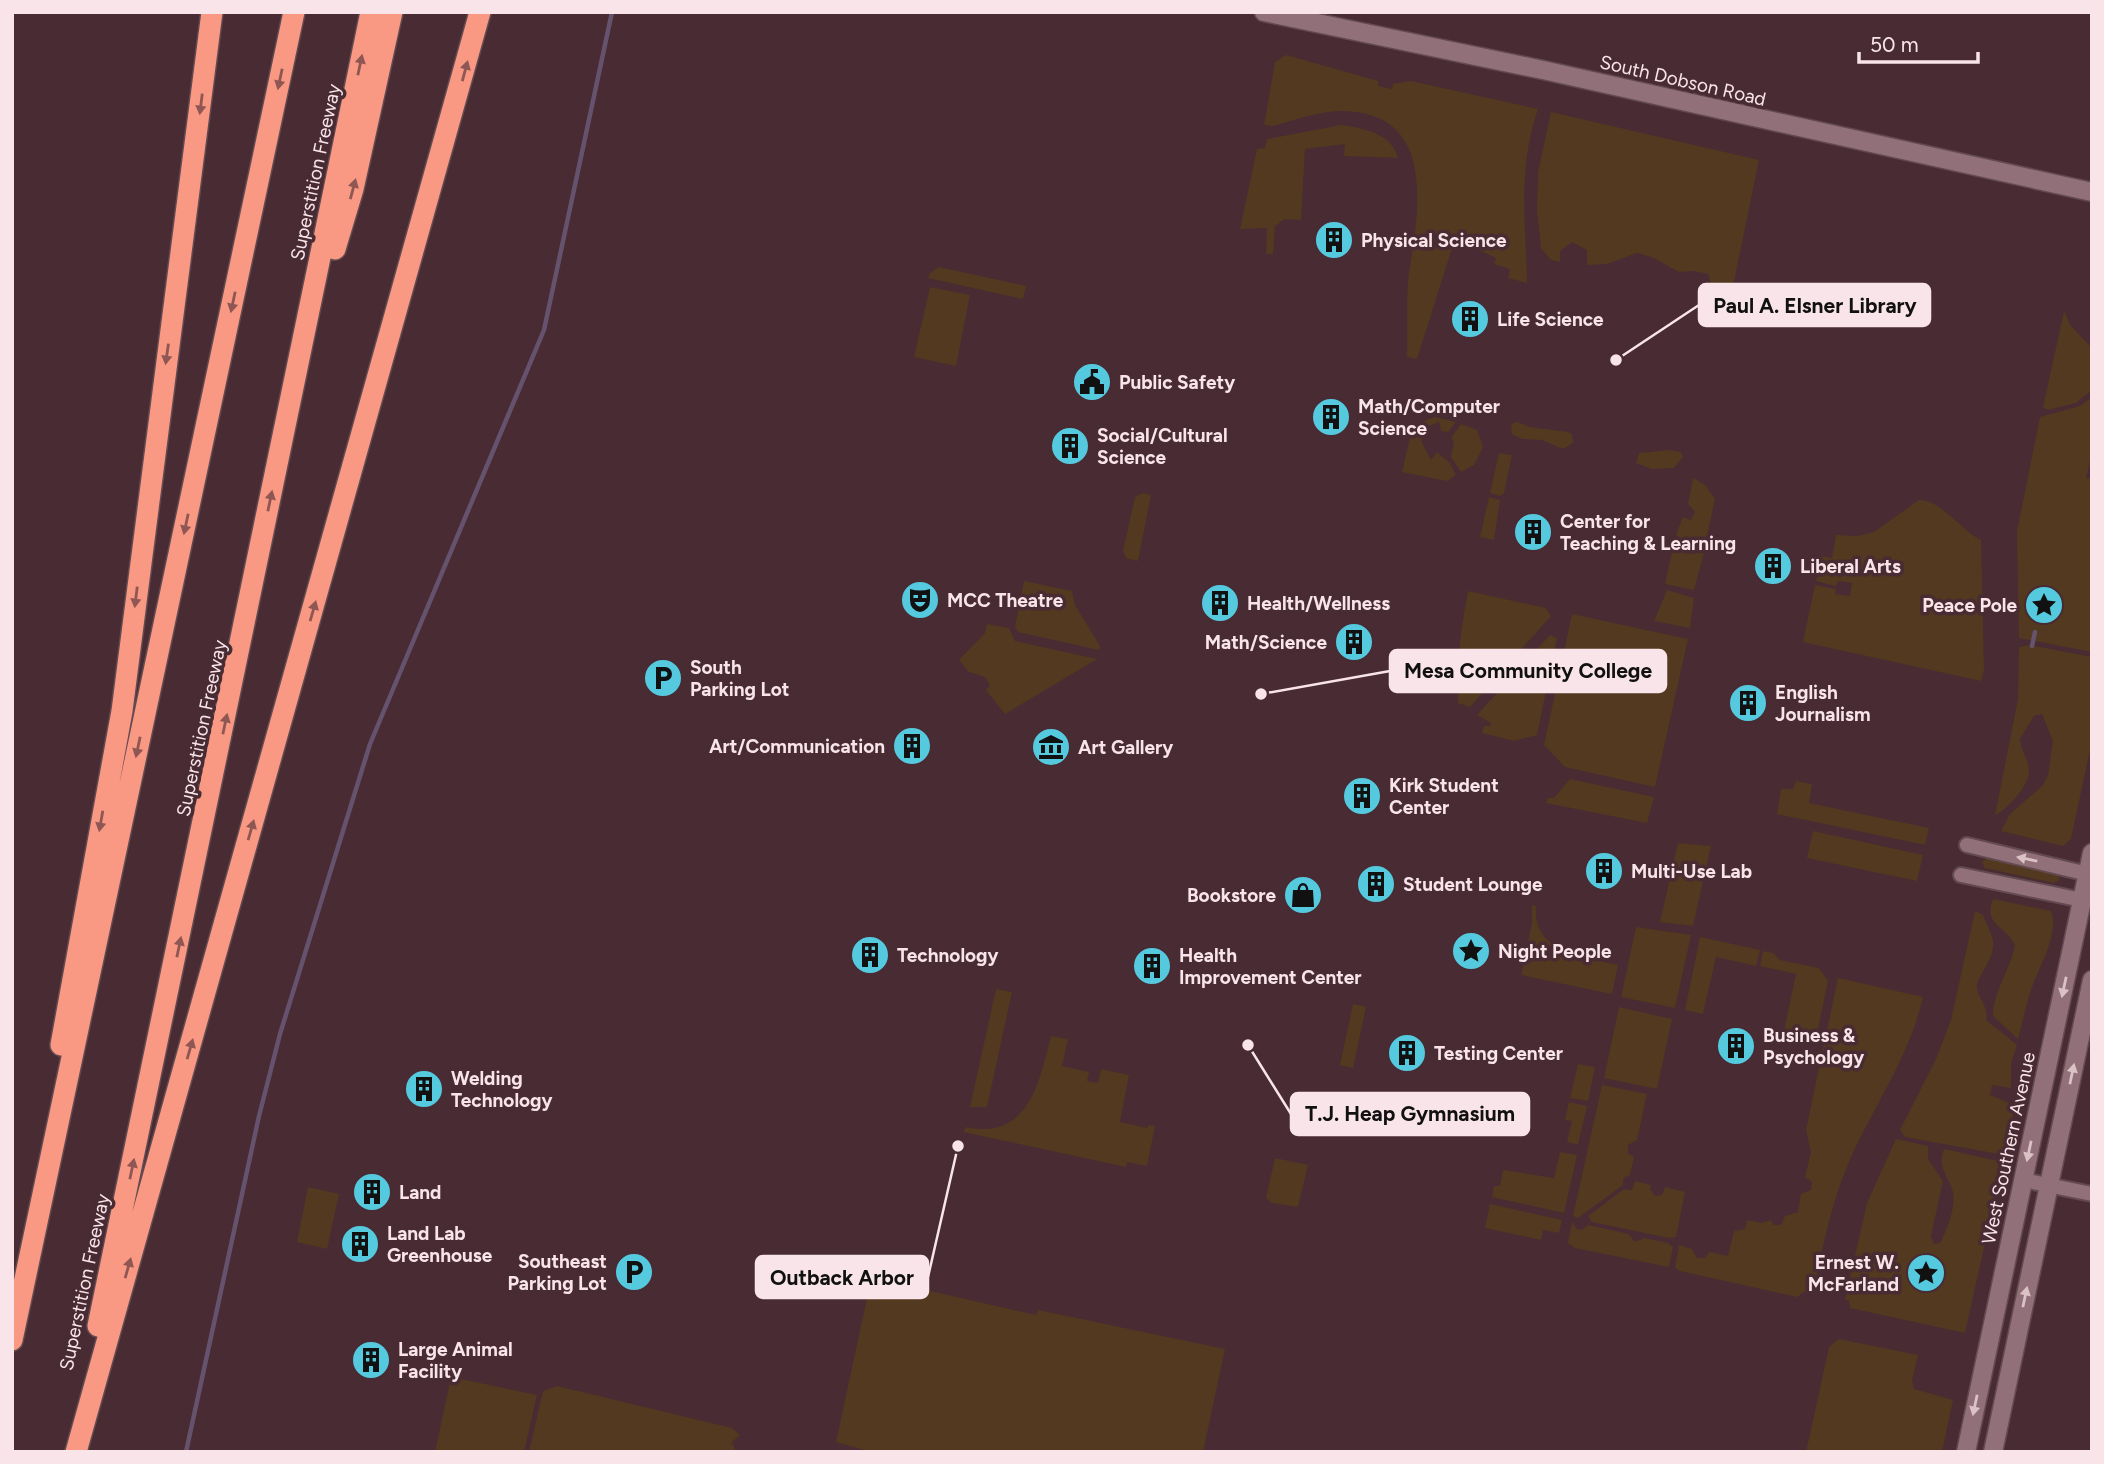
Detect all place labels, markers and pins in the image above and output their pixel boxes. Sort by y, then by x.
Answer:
building icon: Physical Science [1313,219,1355,261]
place label: Physical Science [1361,229,1507,252]
callout: Paul A. Elsner Library [1699,284,1930,326]
building icon: Life Science [1449,298,1491,340]
place label: Life Science [1497,308,1604,331]
public building icon: Public Safety [1071,361,1113,403]
place label: Public Safety [1119,371,1235,394]
place label: Math/Computer Science [1358,395,1500,440]
building icon: Math/Computer Science [1310,396,1352,438]
place label: Social/Cultural Science [1097,424,1228,469]
building icon: Social/Cultural Science [1049,425,1091,467]
place label: Center for Teaching & Learning [1560,510,1736,555]
building icon: Center for Teaching & Learning [1512,511,1554,553]
building icon: Liberal Arts [1752,545,1794,587]
place label: Liberal Arts [1800,555,1901,578]
theatre icon: MCC Theatre [899,579,941,621]
building icon: Health/Wellness [1199,582,1241,624]
place icon: Peace Pole [2023,584,2065,626]
place label: MCC Theatre [947,589,1064,612]
place label: Health/Wellness [1247,592,1390,615]
place label: Peace Pole [1922,594,2017,617]
building icon: Math/Science [1333,621,1375,663]
place label: Math/Science [1205,631,1327,654]
callout: Mesa Community College [1390,650,1666,692]
place label: South Parking Lot [690,656,790,701]
parking icon: South Parking Lot [642,657,684,699]
place label: English Journalism [1775,681,1871,726]
building icon: English Journalism [1727,682,1769,724]
building icon: Art/Communication [891,725,933,767]
museum icon: Art Gallery [1030,726,1072,768]
place label: Art/Communication [709,735,885,758]
place label: Art Gallery [1078,736,1173,759]
place label: Kirk Student Center [1389,774,1499,819]
building icon: Kirk Student Center [1341,775,1383,817]
building icon: Multi-Use Lab [1583,850,1625,892]
place label: Multi-Use Lab [1631,860,1752,883]
building icon: Student Lounge [1355,863,1397,905]
place label: Student Lounge [1403,873,1543,896]
shop icon: Bookstore [1282,874,1324,916]
place label: Bookstore [1187,884,1276,907]
place icon: Night People [1450,930,1492,972]
building icon: Technology [849,934,891,976]
place label: Night People [1498,940,1612,963]
place label: Technology [897,944,999,967]
place label: Health Improvement Center [1179,944,1361,989]
building icon: Health Improvement Center [1131,945,1173,987]
place label: Business & Psychology [1763,1024,1864,1069]
building icon: Business & Psychology [1715,1025,1757,1067]
building icon: Testing Center [1386,1032,1428,1074]
place label: Testing Center [1434,1042,1563,1065]
place label: Welding Technology [451,1067,553,1112]
building icon: Welding Technology [403,1068,445,1110]
callout: T.J. Heap Gymnasium [1291,1093,1529,1135]
building icon: Land [351,1171,393,1213]
place label: Land [399,1181,441,1204]
place label: Land Lab Greenhouse [387,1222,493,1267]
building icon: Land Lab Greenhouse [339,1223,381,1265]
place label: Southeast Parking Lot [508,1250,607,1295]
parking icon: Southeast Parking Lot [613,1251,655,1293]
place label: Ernest W. McFarland [1808,1251,1899,1296]
place icon: Ernest W. McFarland [1905,1252,1947,1294]
callout: Outback Arbor [756,1256,928,1298]
place label: Large Animal Facility [398,1338,513,1383]
building icon: Large Animal Facility [350,1339,392,1381]

